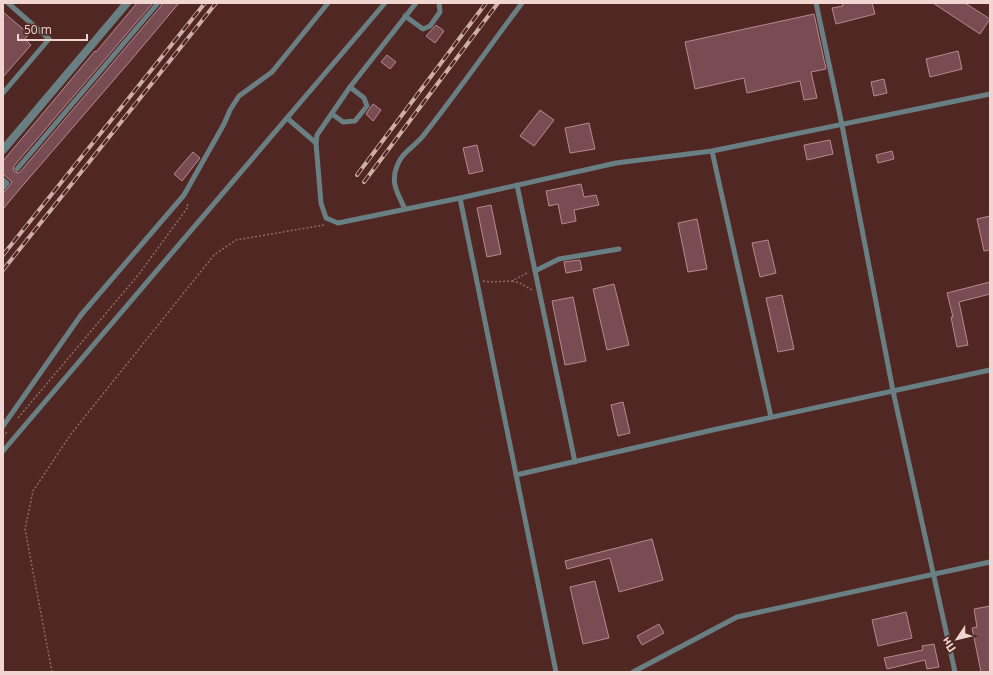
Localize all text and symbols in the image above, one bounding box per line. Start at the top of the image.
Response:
scale bar [18,16,87,42]
text: 50 m [24,21,52,38]
north arrow [937,619,977,659]
text: Пн [938,634,959,656]

